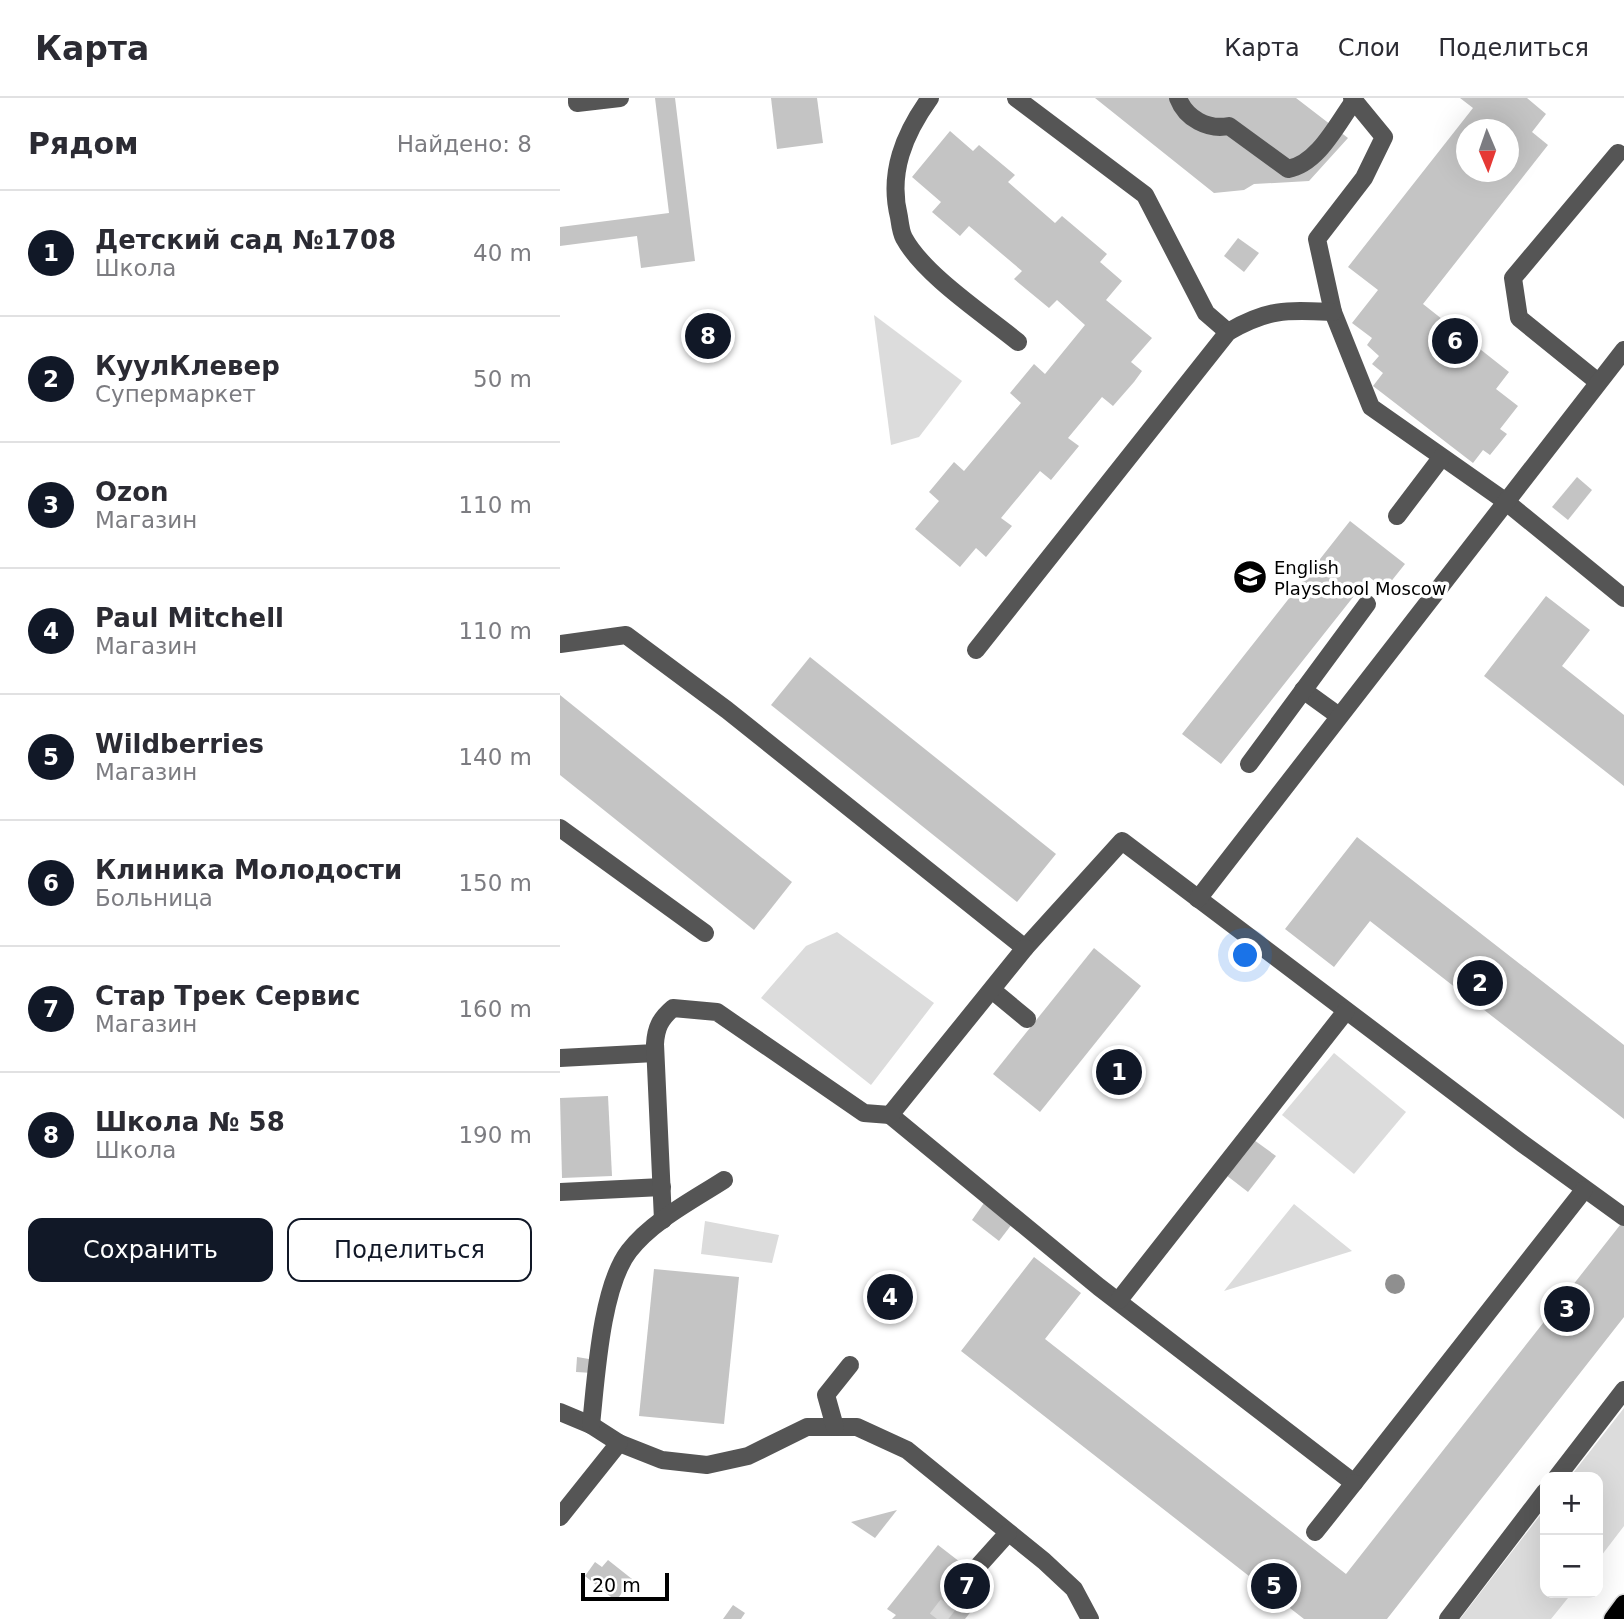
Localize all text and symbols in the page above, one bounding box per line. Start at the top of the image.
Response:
text: Карта [35,29,149,68]
text: Карта [1224,34,1300,62]
text: Слои [1338,34,1400,62]
text: Поделиться [1438,34,1589,62]
north arrow [1456,119,1519,182]
text: Рядом [28,126,139,161]
text: Найдено: 8 [397,131,532,157]
text: Детский сад №1708 [95,225,396,255]
text: 1 [43,240,59,266]
text: 40 m [473,240,532,266]
text: Школа [95,255,176,281]
pin: 8 [685,310,731,362]
pin: 6 [1432,315,1478,367]
text: КуулКлевер [95,351,280,381]
text: 2 [43,366,59,392]
text: 50 m [473,366,532,392]
text: Супермаркет [95,381,256,407]
text: Ozon [95,477,169,507]
text: 3 [43,492,59,518]
text: 110 m [458,492,532,518]
text: Магазин [95,507,197,533]
place label: English Playschool Moscow [1274,557,1447,599]
school or university icon: English Playschool Moscow [1231,558,1269,596]
text: Paul Mitchell [95,603,284,633]
text: 4 [43,618,59,644]
text: 110 m [458,618,532,644]
text: Магазин [95,633,197,659]
text: Wildberries [95,729,264,759]
text: 5 [43,744,59,770]
text: 140 m [458,744,532,770]
text: Магазин [95,759,197,785]
text: Клиника Молодости [95,855,402,885]
text: 6 [43,870,59,896]
text: 150 m [458,870,532,896]
text: Больница [95,885,213,911]
your location [1228,938,1262,972]
pin: 2 [1457,957,1503,1009]
text: Стар Трек Сервис [95,981,360,1011]
text: 7 [43,996,59,1022]
text: 160 m [458,996,532,1022]
text: Магазин [95,1011,197,1037]
pin: 1 [1096,1046,1142,1098]
text: Школа № 58 [95,1107,285,1137]
text: 8 [43,1122,59,1148]
text: 190 m [458,1122,532,1148]
text: Школа [95,1137,176,1163]
button: Сохранить [28,1218,273,1282]
button: Поделиться [287,1218,532,1282]
pin: 4 [867,1271,913,1323]
pin: 3 [1544,1283,1590,1335]
map controls [1540,1472,1603,1598]
button: + [1540,1472,1603,1535]
button: − [1540,1535,1603,1598]
pin: 7 [944,1560,990,1612]
pin: 5 [1251,1560,1297,1612]
scale bar [581,1570,668,1602]
text: 20 m [592,1574,641,1596]

